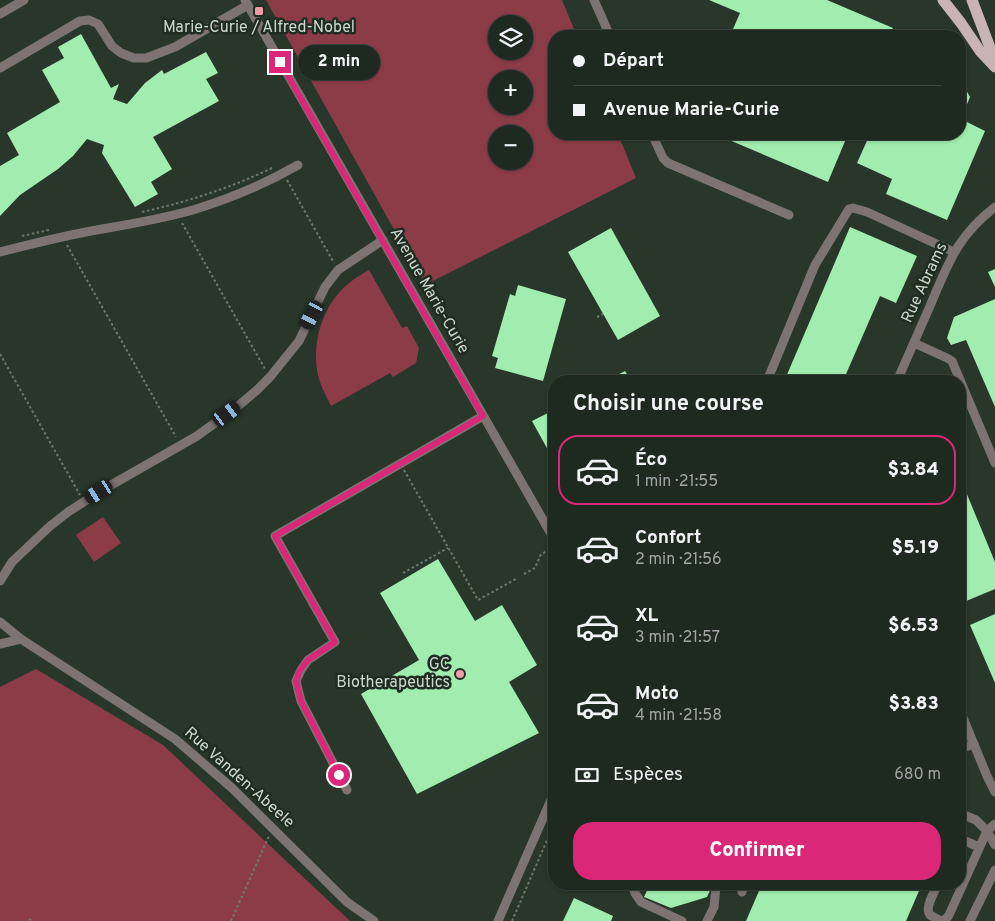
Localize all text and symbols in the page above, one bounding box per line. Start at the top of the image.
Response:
marker: Marie-Curie / Alfred-Nobel [253,5,265,17]
map controls [488,15,533,170]
button: layers [488,15,533,60]
place label: Marie-Curie / Alfred-Nobel [163,18,355,38]
callout: 2 min [298,44,380,80]
text: Départ [603,49,664,73]
route end [269,51,291,73]
text: 2 min [318,52,360,72]
button: + [488,70,533,115]
text: Avenue Marie-Curie [603,98,779,122]
button: − [488,125,533,170]
street label: Avenue Marie-Curie [385,225,473,357]
street label: Rue Abrams [898,240,952,326]
car [298,298,325,332]
text: Choisir une course [573,391,764,418]
car [210,399,243,429]
icon: car [575,448,620,493]
text: Éco [635,448,667,472]
text: $3.84 [887,458,939,482]
text: 1 min · 21:55 [635,472,718,492]
car [82,478,115,506]
icon: car [575,526,620,571]
text: Confort [635,526,701,550]
text: $5.19 [892,536,939,560]
text: 2 min · 21:56 [635,550,722,570]
icon: car [575,604,620,649]
text: XL [635,604,658,628]
text: $6.53 [888,614,939,638]
text: 3 min · 21:57 [635,628,720,648]
place label: GC Biotherapeutics [336,655,450,693]
marker: GC Biotherapeutics [454,668,466,680]
icon: car [575,682,620,727]
text: Moto [635,682,679,706]
text: $3.83 [888,692,939,716]
text: 4 min · 21:58 [635,706,722,726]
street label: Rue Vanden-Abeele [180,723,298,833]
icon: cash [573,761,601,789]
text: Espèces [613,763,683,787]
route start [328,764,350,786]
text: 680 m [894,765,941,785]
button: Confirmer [573,822,941,880]

